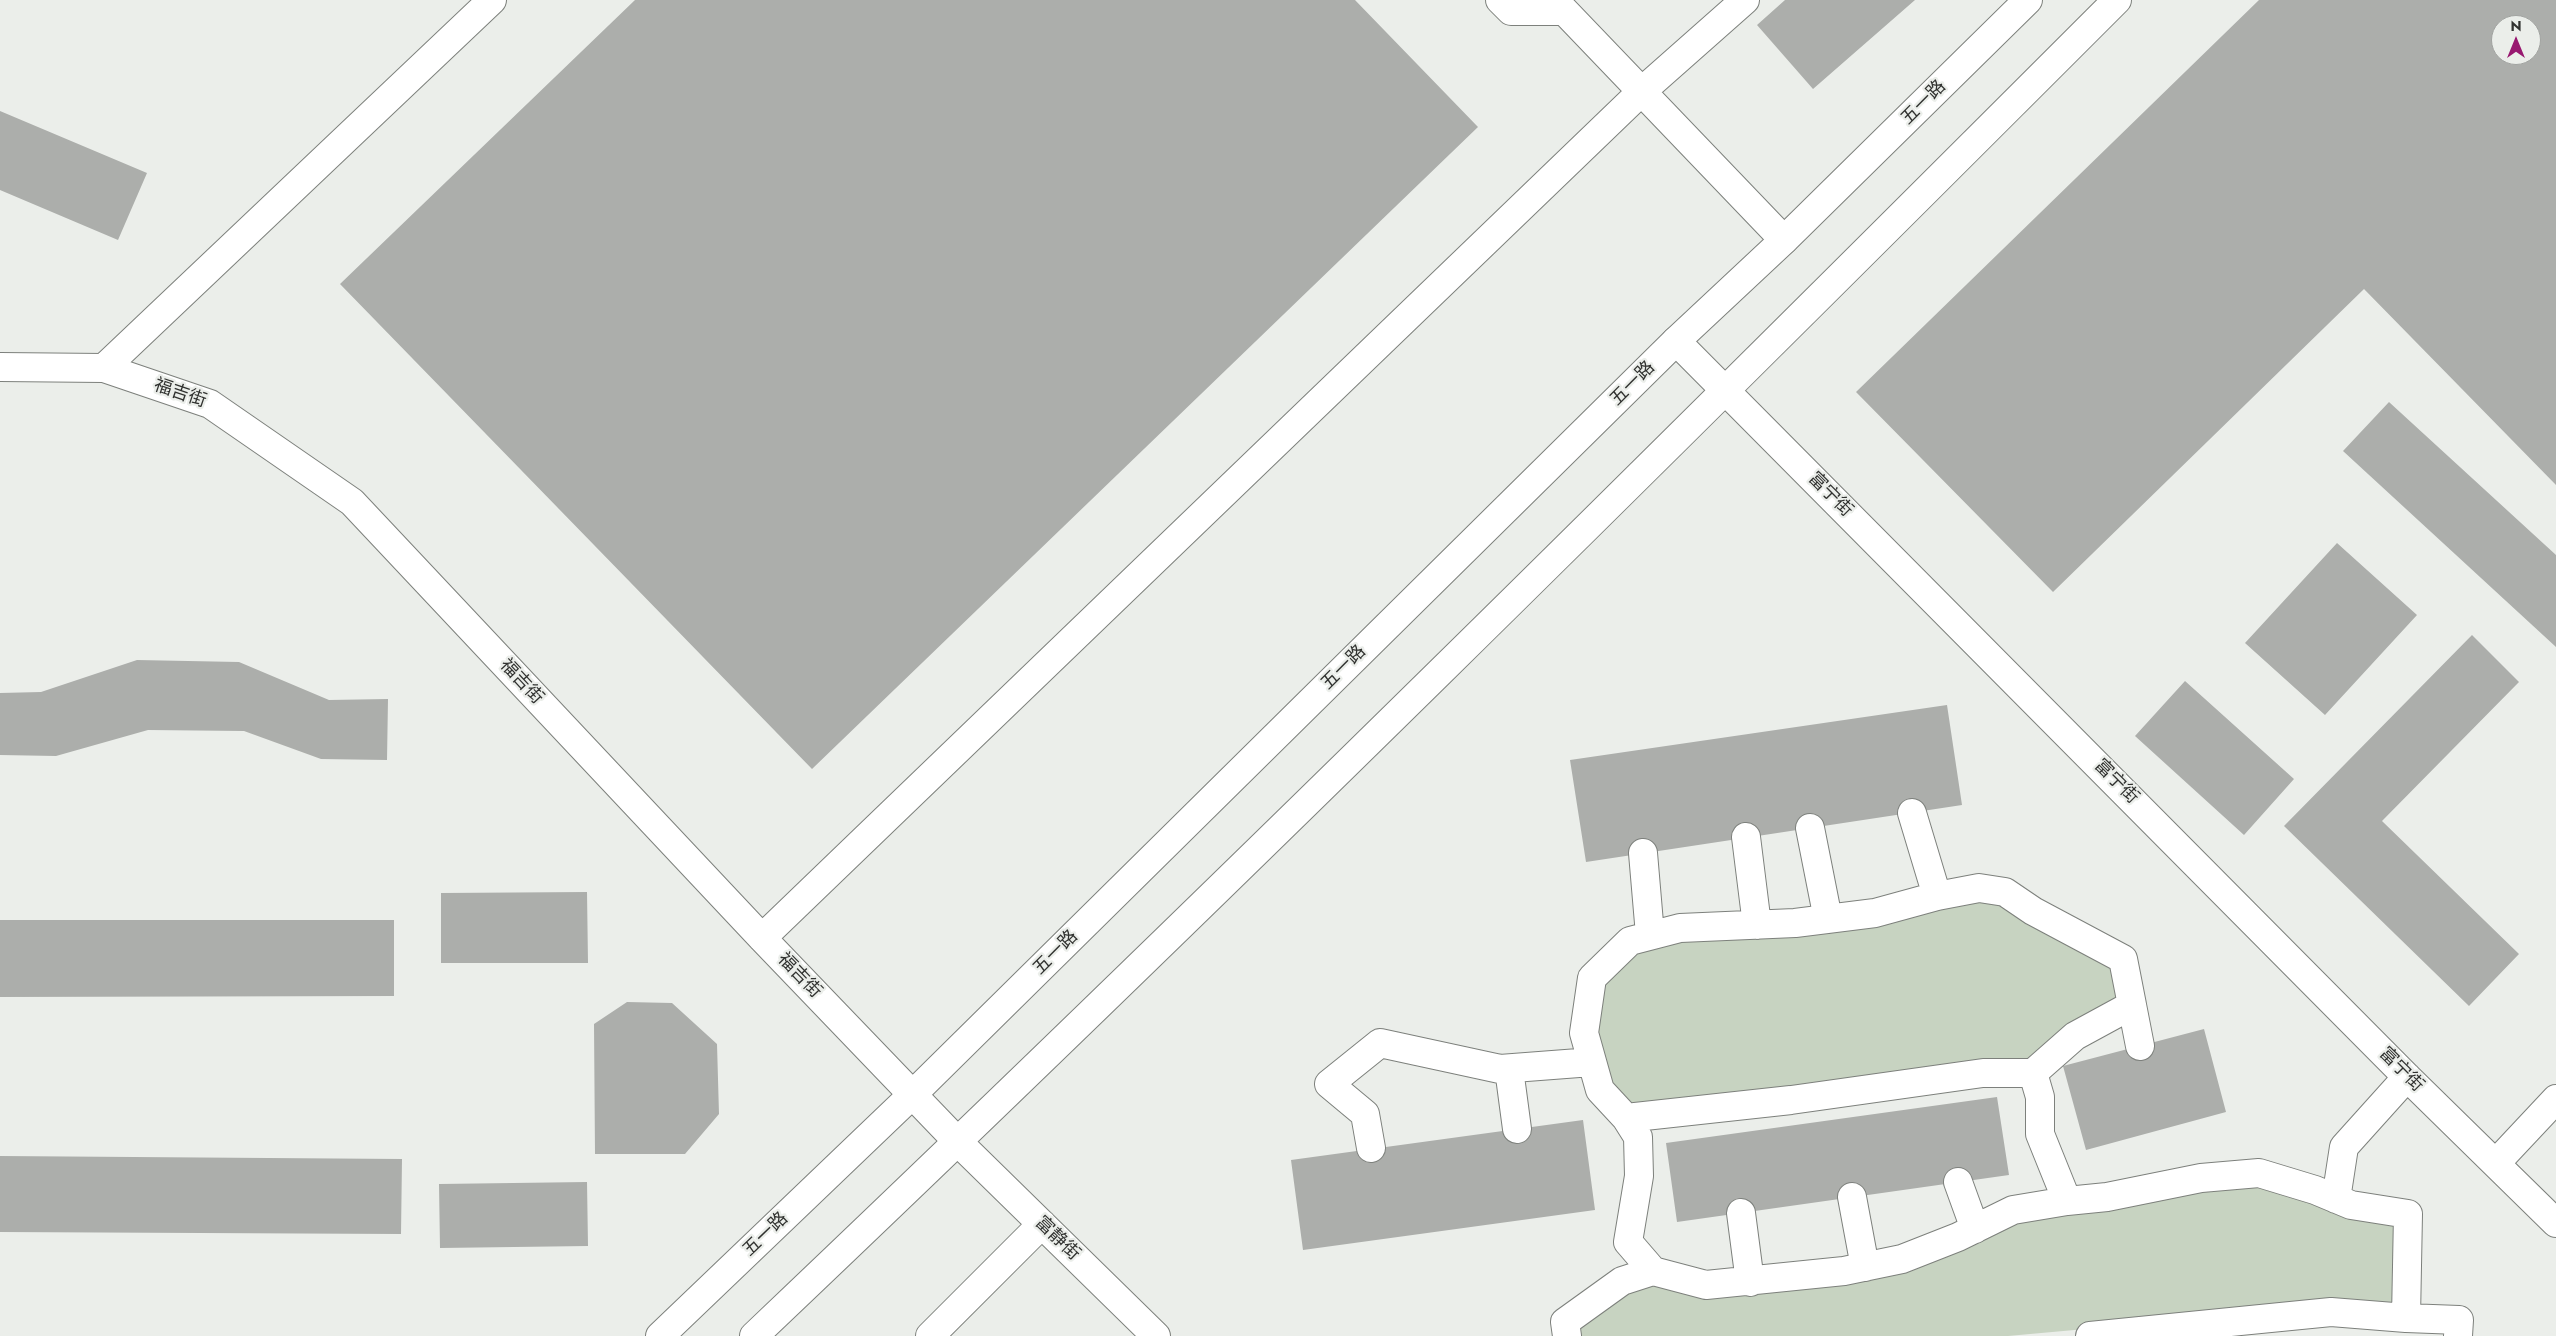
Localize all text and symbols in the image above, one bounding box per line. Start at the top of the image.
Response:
north arrow [2491,15,2541,65]
text: N [2510,16,2522,36]
street label: 五一路 [1897,76,1951,130]
street label: 五一路 [1606,357,1660,411]
street label: 福吉街 [151,375,209,413]
street label: 富宁街 [1803,468,1857,522]
street label: 五一路 [1317,641,1371,695]
street label: 福吉街 [495,655,547,709]
street label: 富宁街 [2089,755,2143,809]
street label: 五一路 [1029,926,1083,980]
street label: 福吉街 [772,949,826,1003]
street label: 富宁街 [2374,1043,2428,1097]
street label: 五一路 [739,1208,793,1262]
street label: 富静街 [1030,1212,1084,1266]

